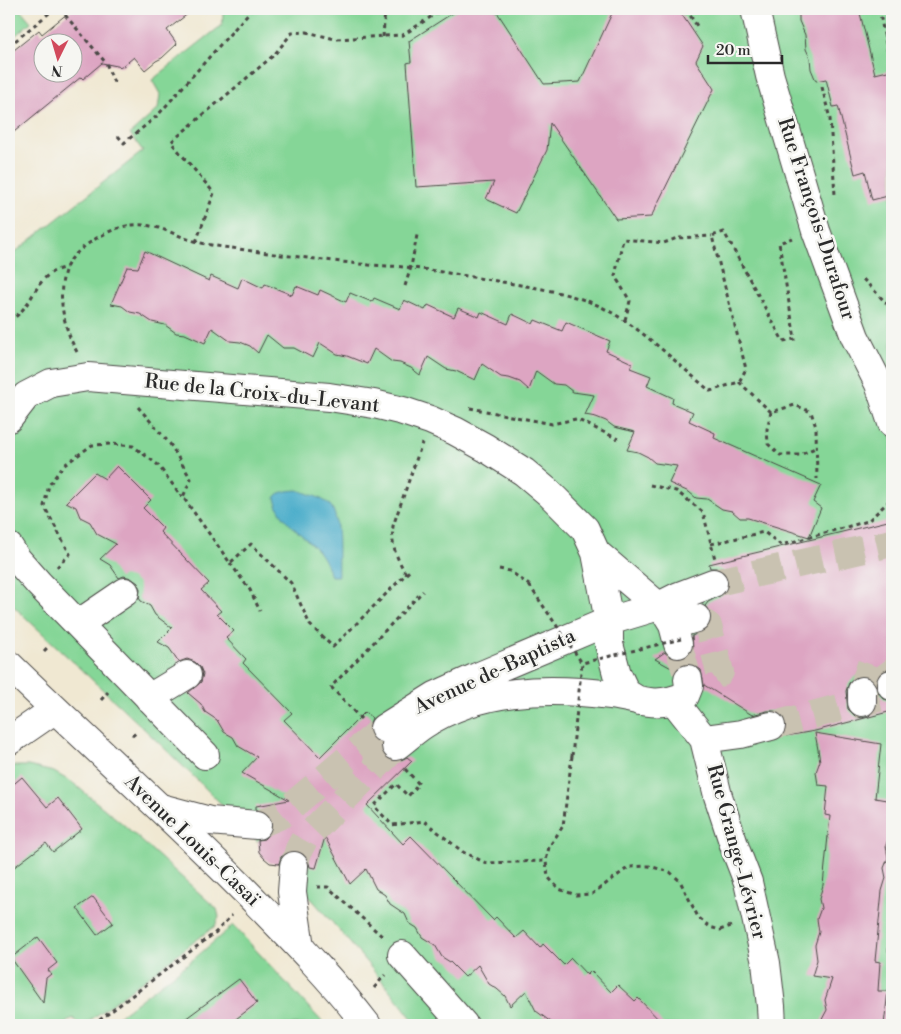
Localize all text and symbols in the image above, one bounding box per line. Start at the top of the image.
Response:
north arrow [32,32,82,82]
scale bar [708,32,782,64]
text: 20 m [716,41,751,60]
text: N [51,61,63,79]
street label: Rue François-Durafour [771,115,861,324]
street label: Rue de la Croix-du-Levant [143,369,381,419]
street label: Avenue de-Baptista [409,623,580,721]
street label: Rue Grange-Lévrier [701,762,772,943]
street label: Avenue Louis-Casaï [118,769,265,912]

